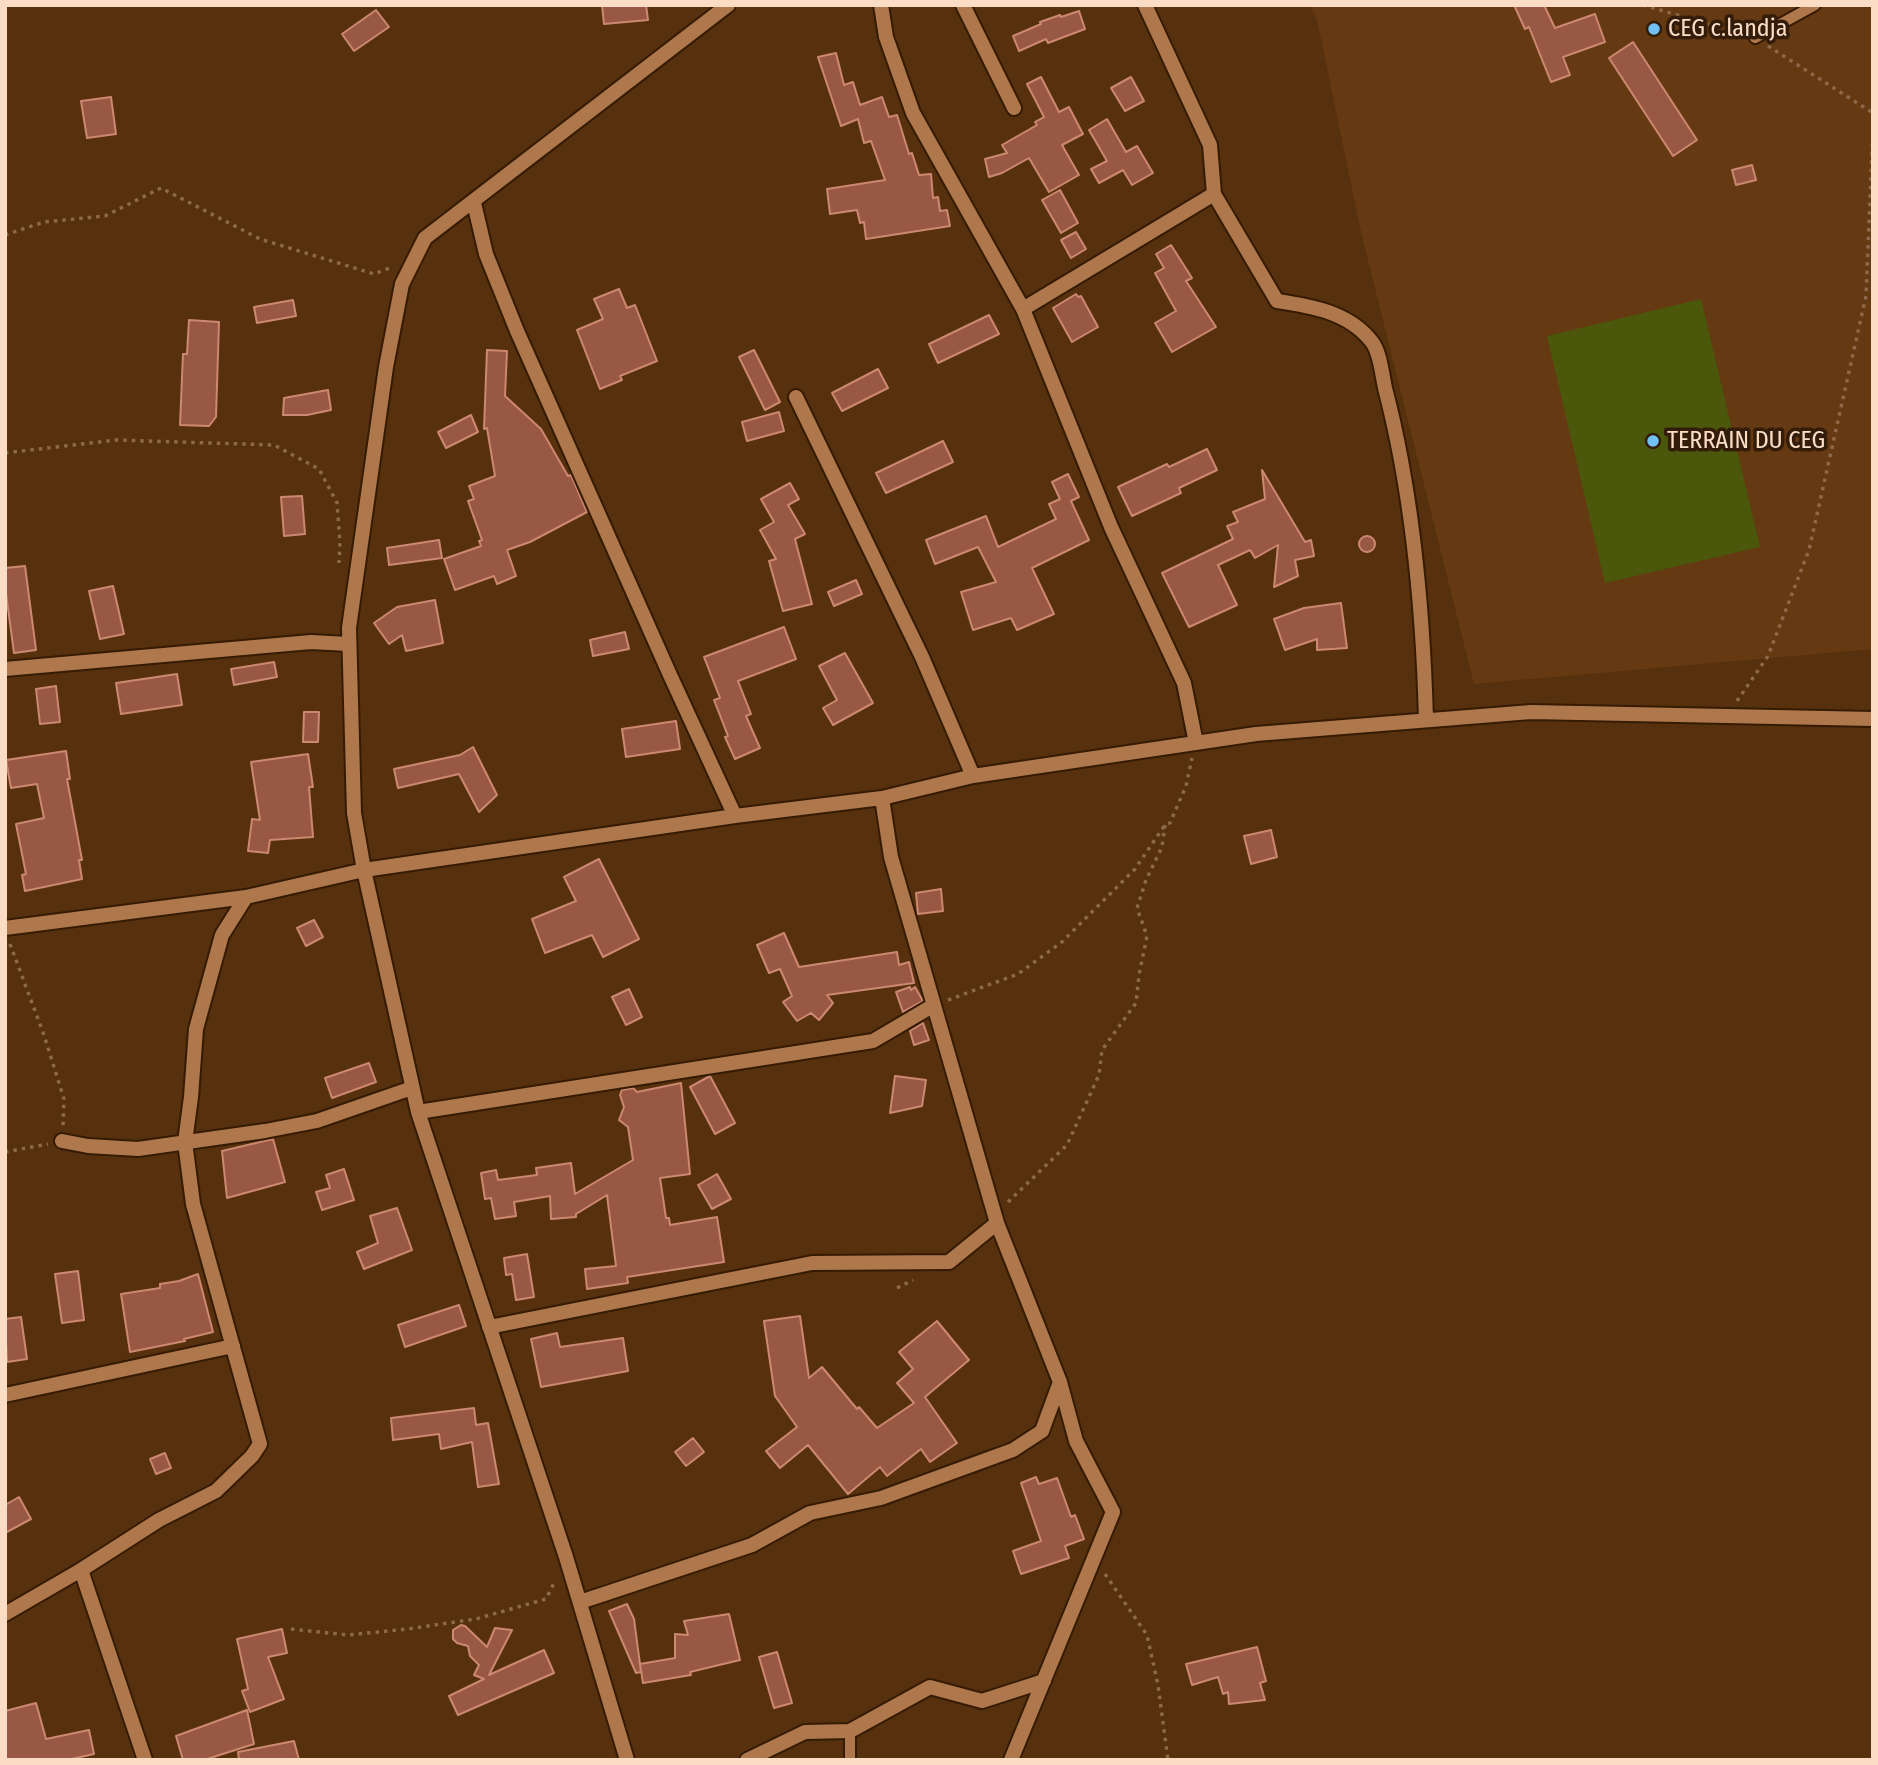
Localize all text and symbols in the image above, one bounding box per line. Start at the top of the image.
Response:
place label: CEG c.landja [1668,15,1787,43]
marker: CEG c.landja [1646,21,1662,37]
place label: TERRAIN DU CEG [1667,427,1825,455]
marker: TERRAIN DU CEG [1645,433,1661,449]

